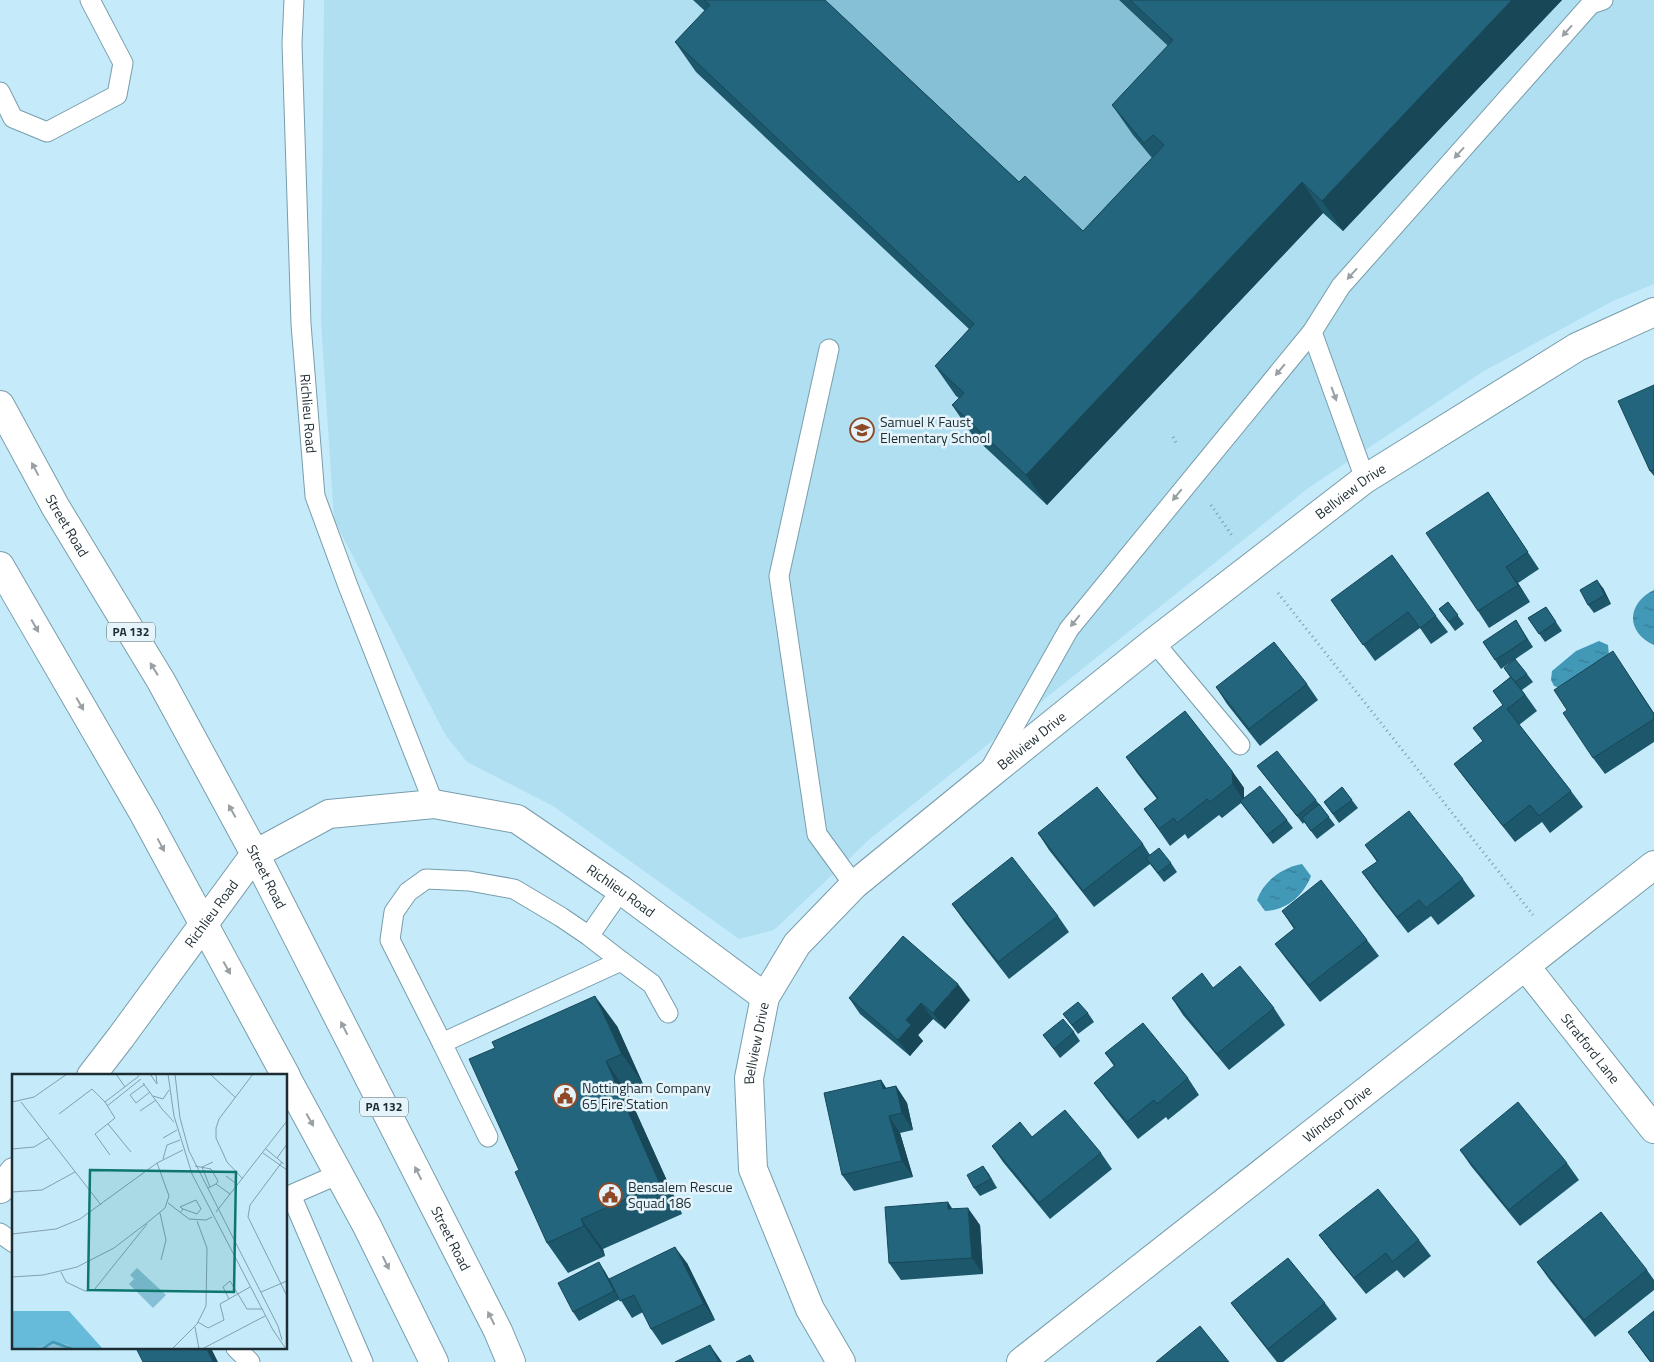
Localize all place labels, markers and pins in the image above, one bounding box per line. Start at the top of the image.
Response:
place label: Samuel K Faust Elementary School [880,411,990,448]
school or university icon: Samuel K Faust Elementary School [849,417,875,443]
place label: Nottingham Company 65 Fire Station [582,1077,711,1114]
public building icon: Nottingham Company 65 Fire Station [552,1083,578,1109]
place label: Bensalem Rescue Squad 186 [628,1176,733,1213]
public building icon: Bensalem Rescue Squad 186 [597,1182,623,1208]

